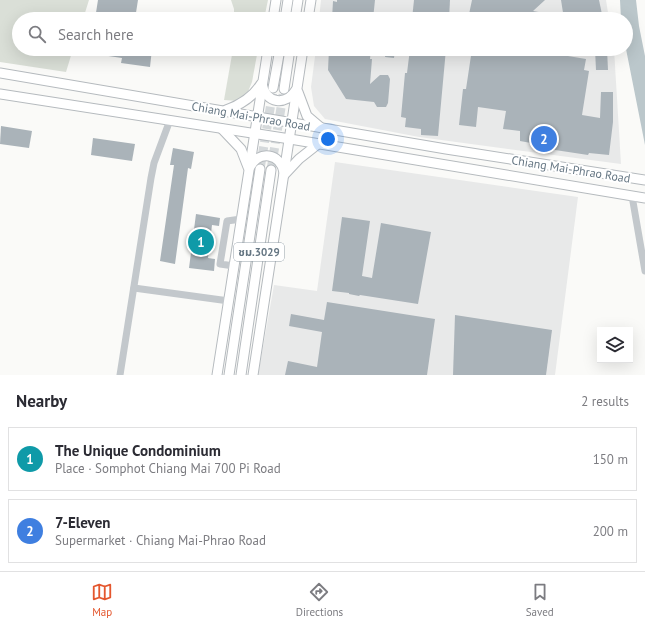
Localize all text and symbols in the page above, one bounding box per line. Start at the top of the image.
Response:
search box [12,12,633,56]
icon: search [26,23,48,45]
text: Search here [58,25,134,44]
street label: Chiang Mai-Phrao Road [191,98,311,134]
pin: 2 [531,124,557,154]
your location [318,129,338,149]
street label: Chiang Mai-Phrao Road [511,152,631,186]
pin: 1 [188,227,214,257]
road number: ชม.3029 [234,243,284,261]
map controls [597,327,633,363]
button: layers [597,327,633,363]
text: Nearby [16,390,67,412]
text: 2 results [581,393,629,410]
text: The Unique Condominium [55,441,221,460]
text: 1 [26,451,34,468]
text: 150 m [593,451,628,468]
text: Place · Somphot Chiang Mai 700 Pi Road [55,460,281,477]
text: 7-Eleven [55,513,110,532]
text: 2 [26,523,34,540]
text: 200 m [593,523,628,540]
text: Supermarket · Chiang Mai-Phrao Road [55,532,266,549]
tab: Map [91,581,113,619]
tab: Directions [296,581,343,619]
tab: Saved [526,581,554,619]

